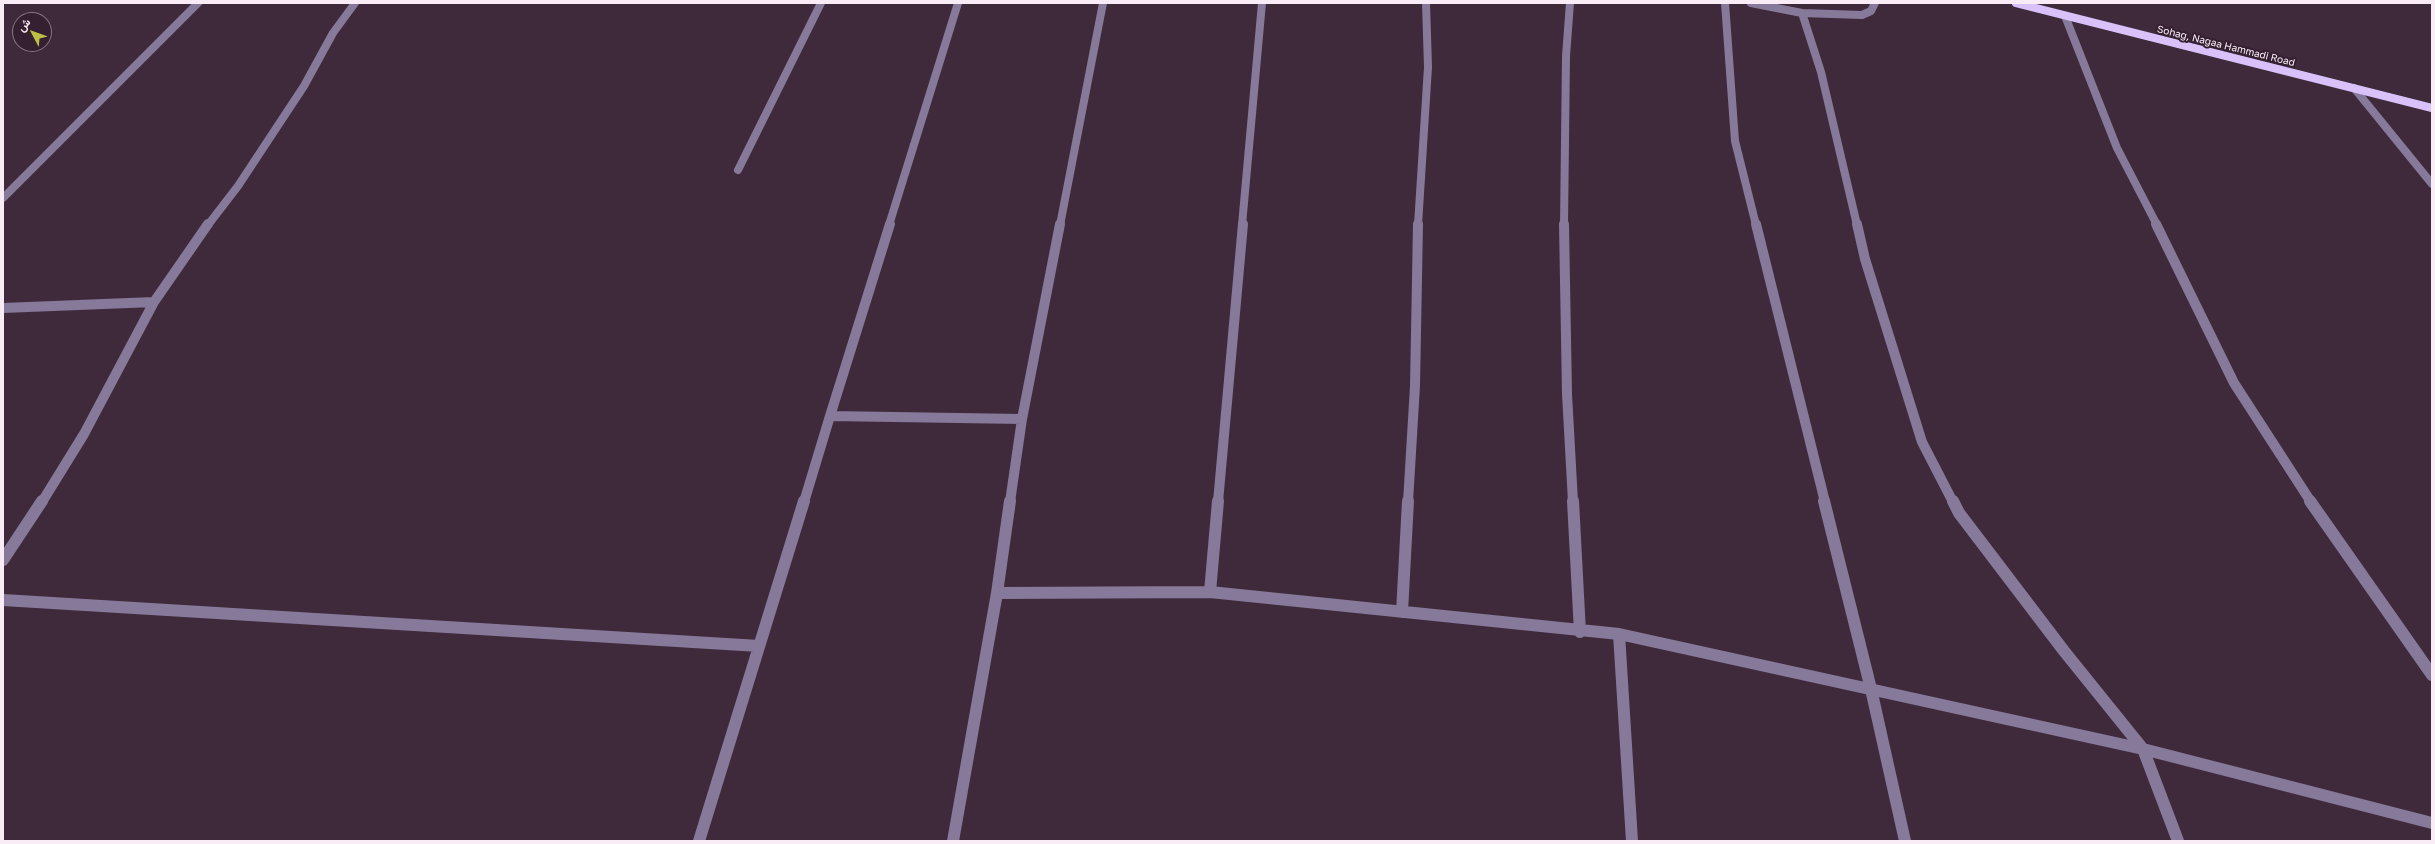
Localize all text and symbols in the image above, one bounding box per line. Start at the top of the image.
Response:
north arrow [12,12,52,52]
text: ش [14,15,33,34]
street label: Sohag, Nagaa Hammadi Road [2156,23,2296,69]

